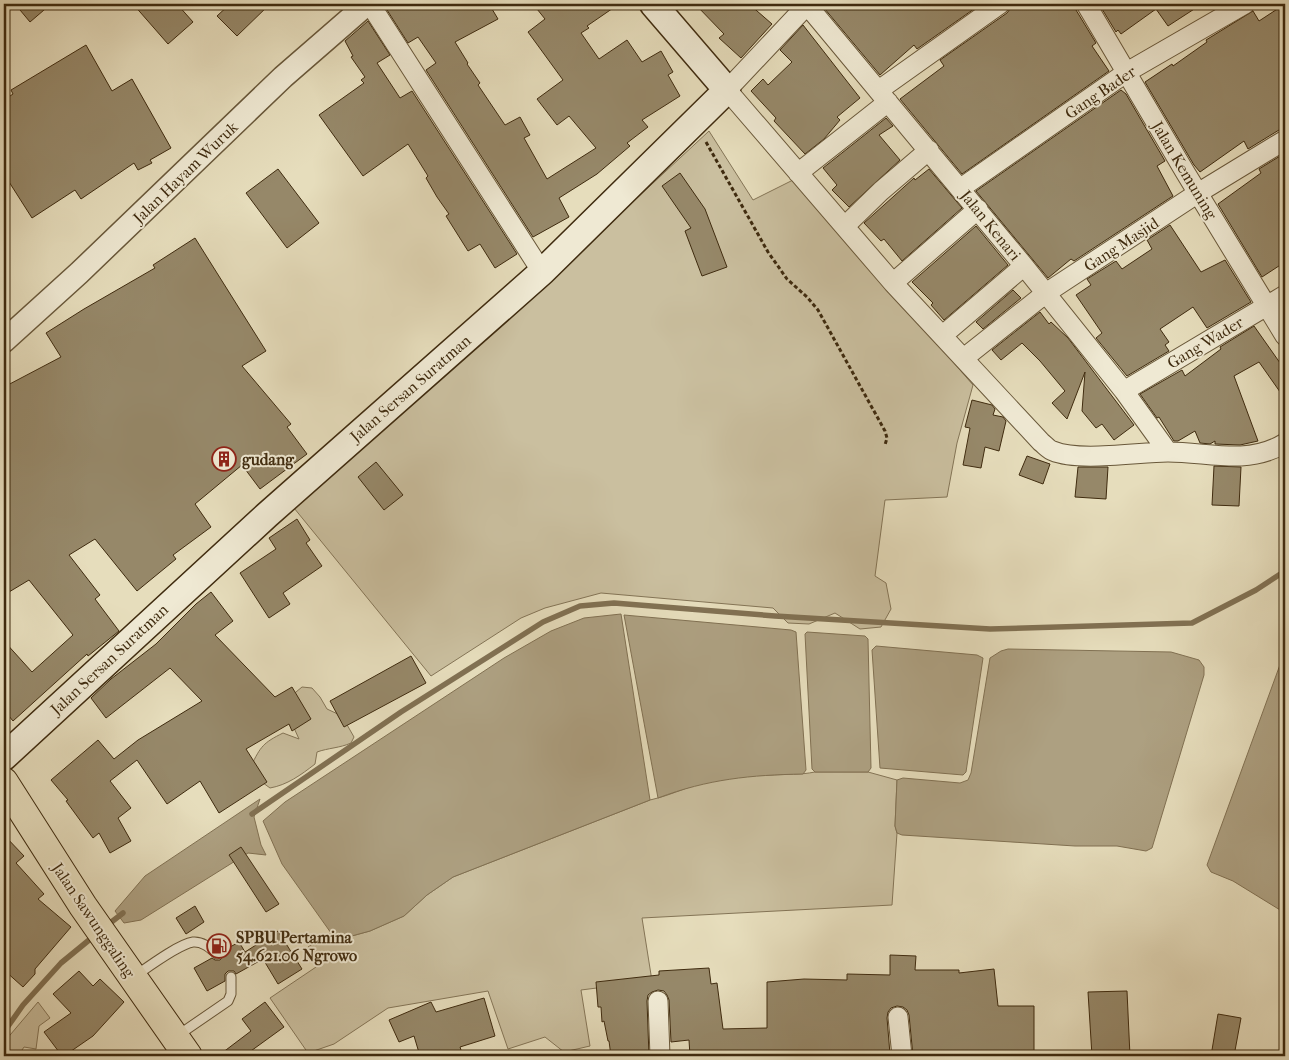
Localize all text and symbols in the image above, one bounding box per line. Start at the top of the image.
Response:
street label: Gang Bader [1061,62,1139,123]
street label: Jalan Kemuning [1147,116,1222,223]
street label: Jalan Hayam Wuruk [128,117,242,229]
street label: Jalan Kenari [955,185,1025,265]
street label: Gang Masjid [1080,213,1162,276]
street label: Gang Wader [1164,312,1247,373]
street label: Jalan Sersan Suratman [345,330,475,447]
building icon: gudang [211,446,237,472]
place label: gudang [242,450,294,470]
street label: Jalan Sersan Suratman [45,599,173,720]
street label: Jalan Sawunggaling [47,857,139,982]
place label: SPBU Pertamina 54.621.06 Ngrowo [236,928,357,966]
fuel station icon: SPBU Pertamina 54.621.06 Ngrowo [206,933,232,959]

